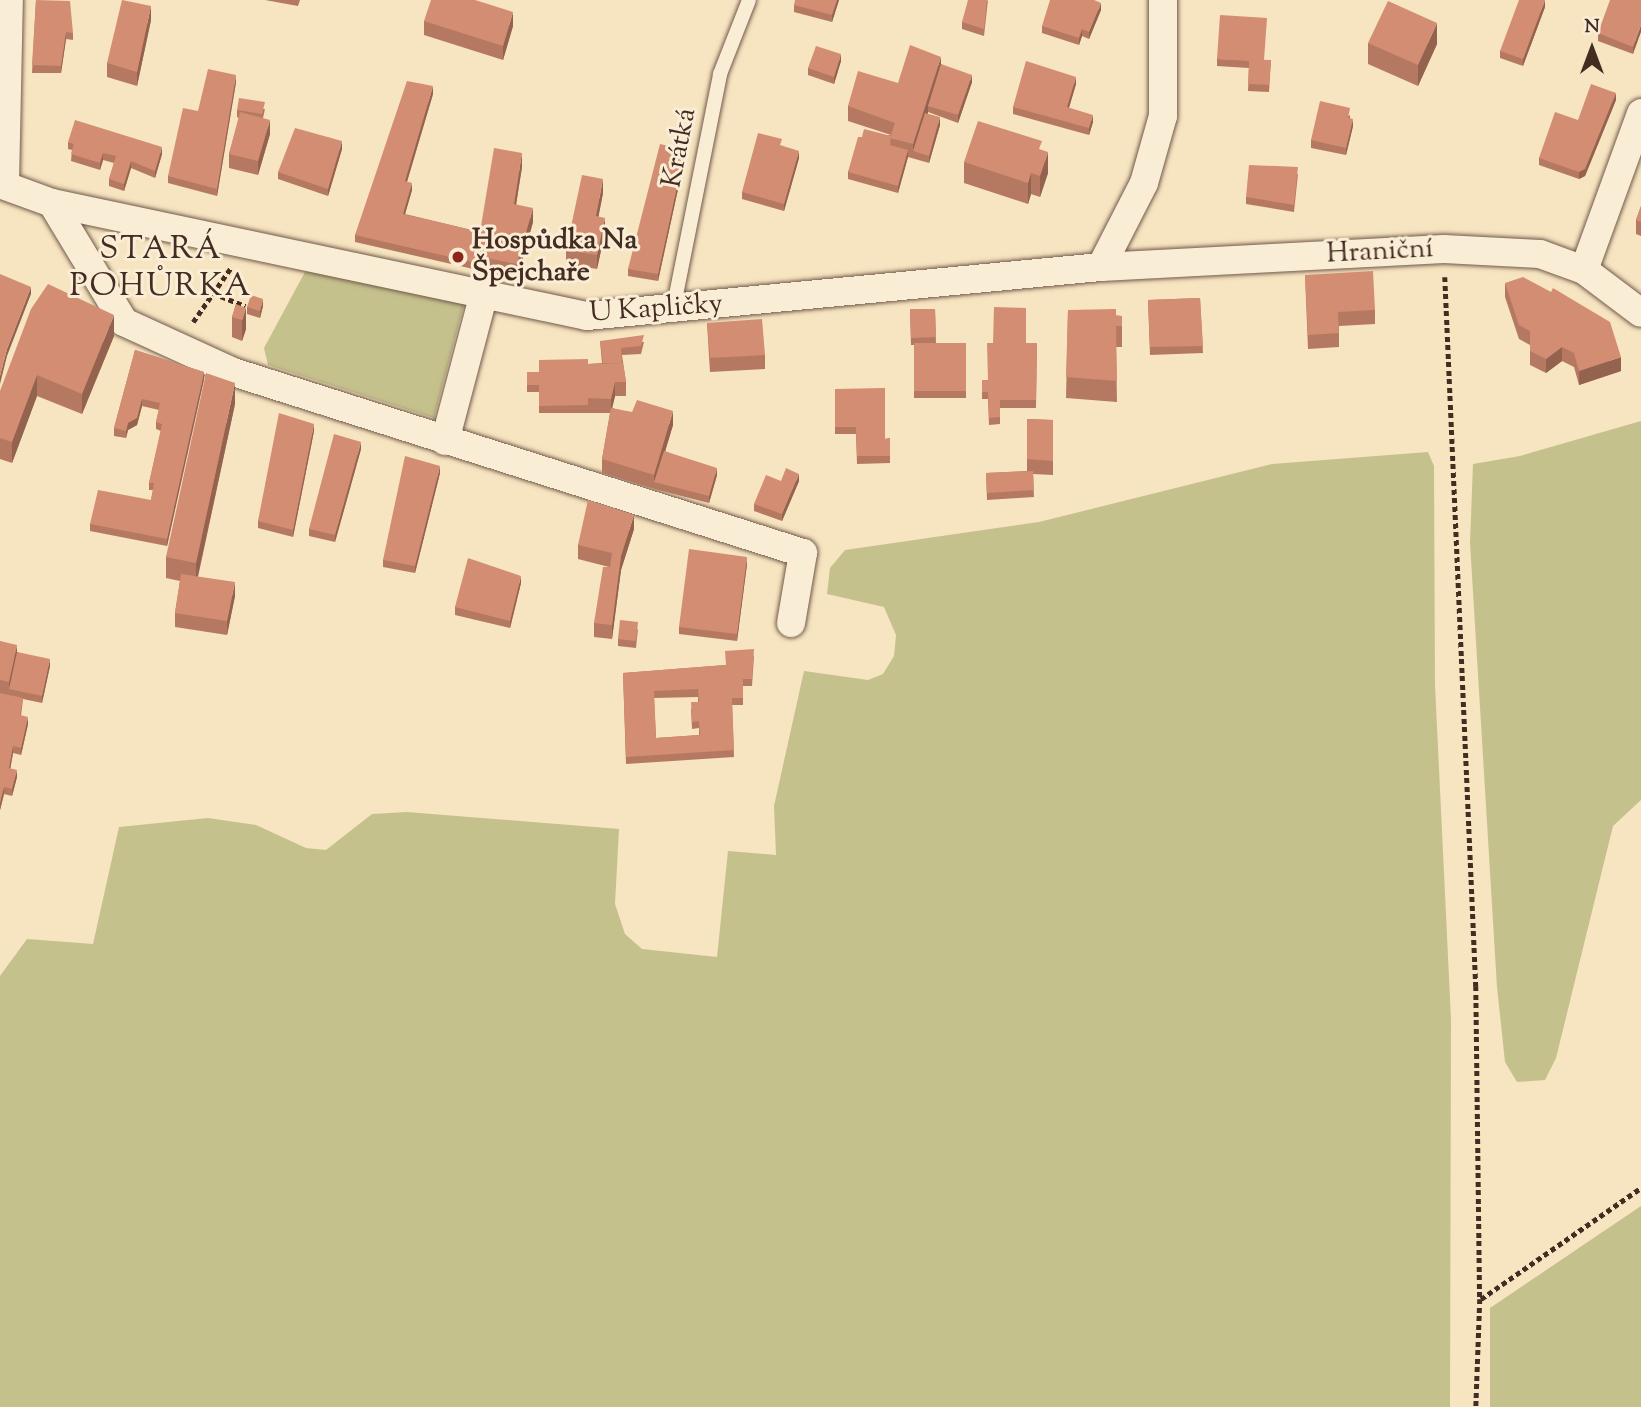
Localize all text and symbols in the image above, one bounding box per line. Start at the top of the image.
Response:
north arrow [1557,14,1627,84]
text: N [1584,14,1600,41]
street label: Krátká [656,105,704,191]
place label: Hospůdka Na Špejchaře [472,224,637,290]
district label: STARÁ POHŮRKA [70,232,252,307]
street label: Hraniční [1326,232,1434,272]
marker: Hospůdka Na Špejchaře [450,249,466,265]
street label: U Kapličky [588,288,724,330]

